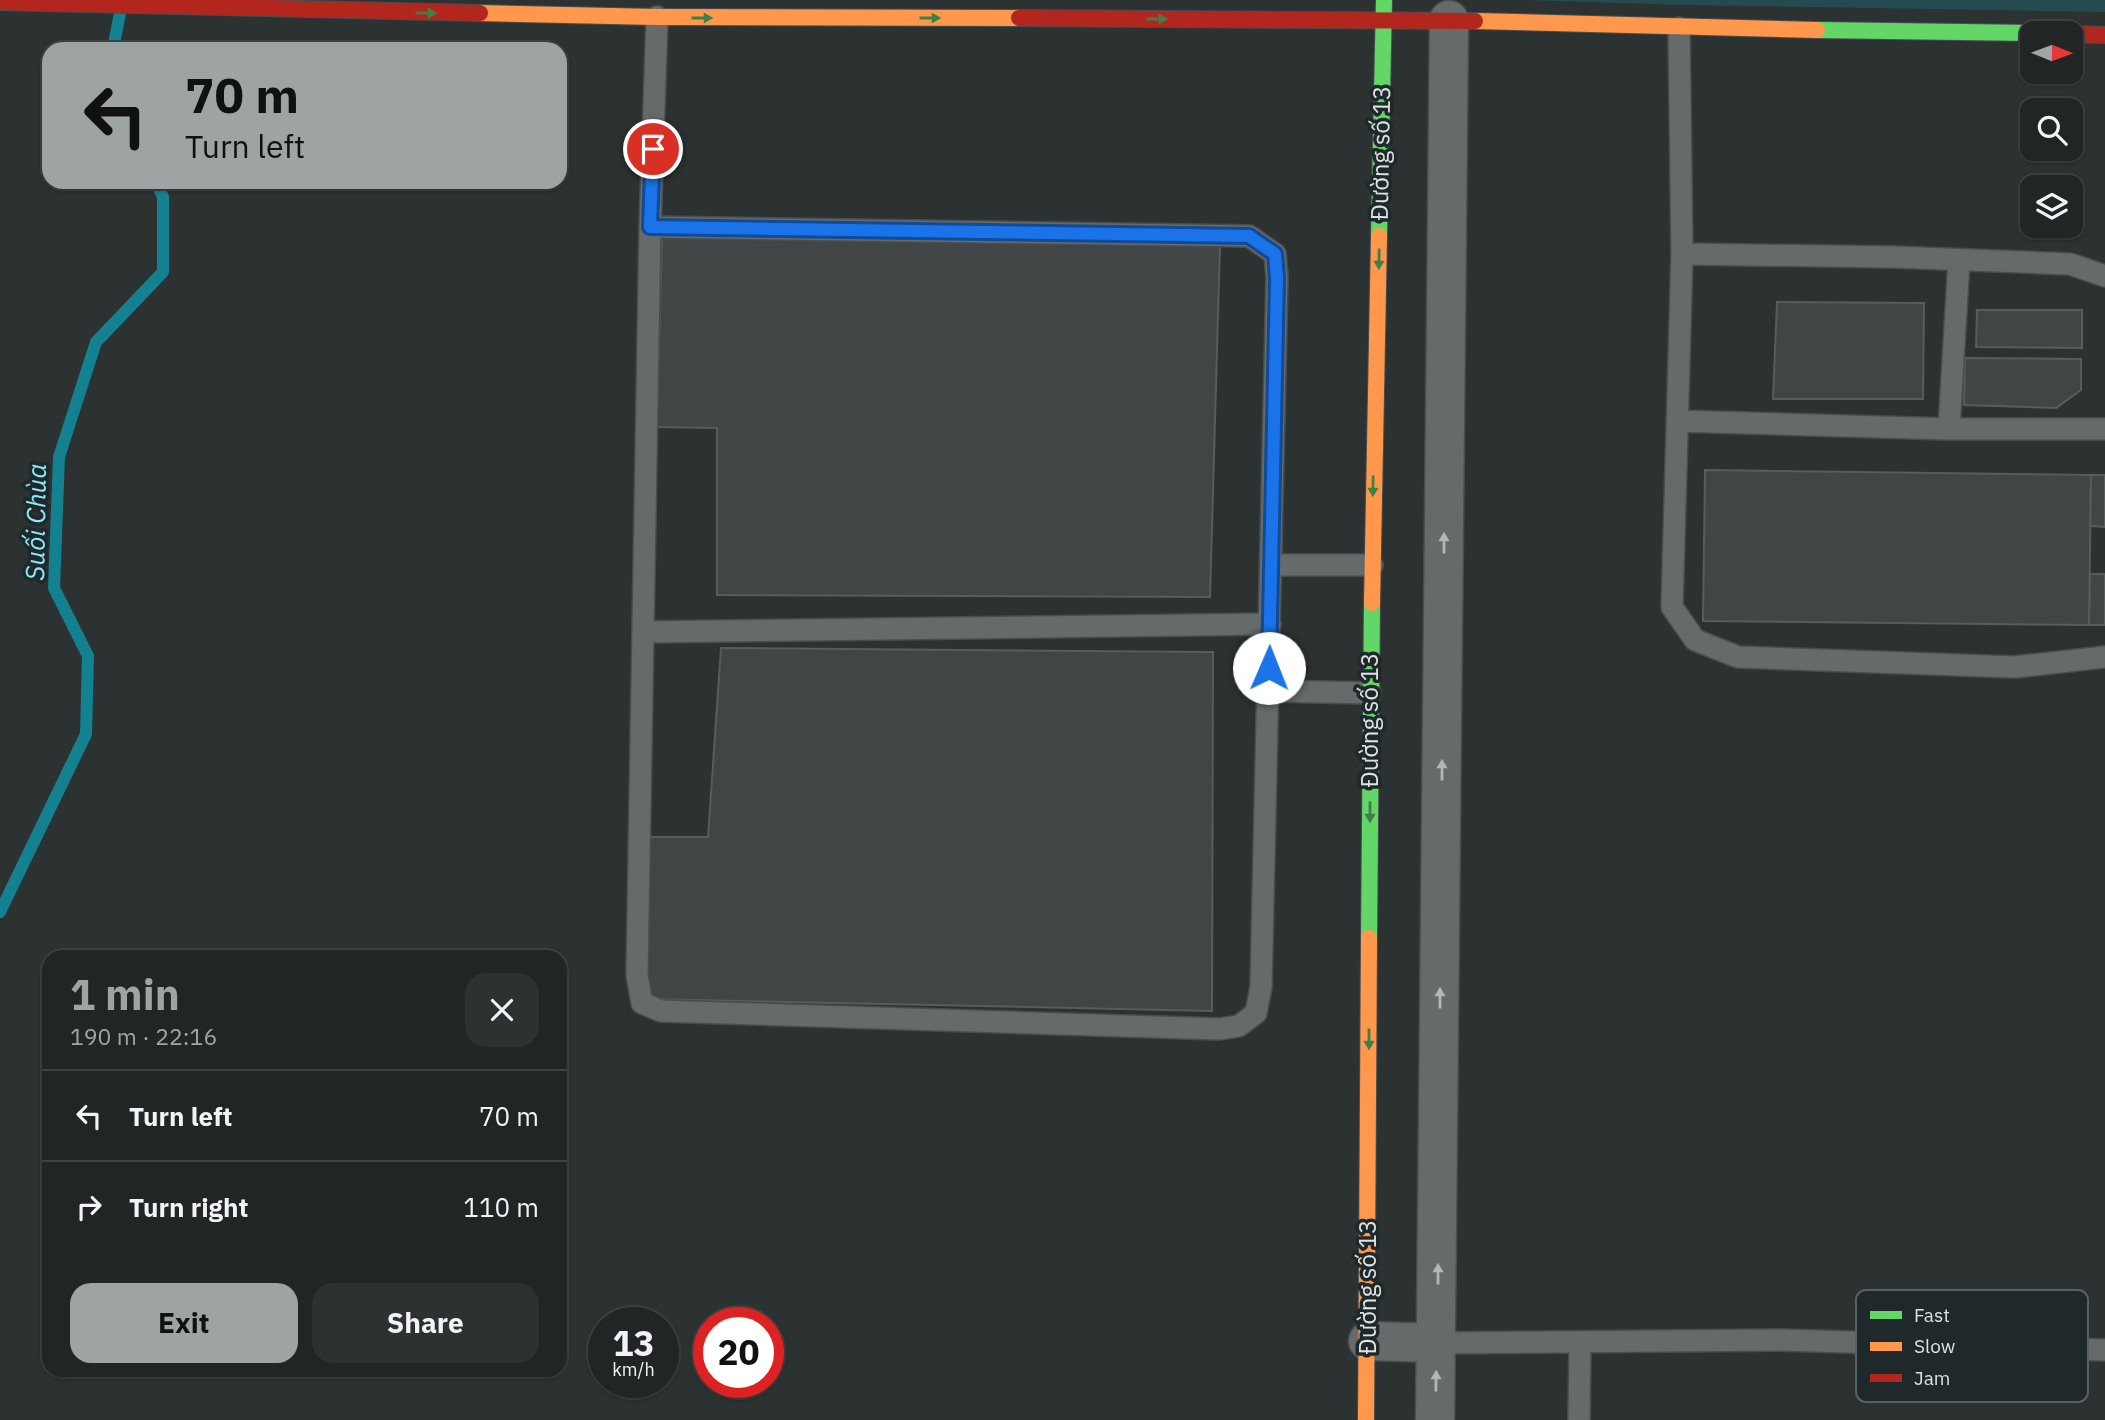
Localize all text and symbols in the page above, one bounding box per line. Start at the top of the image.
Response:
one-way arrow [415,7,437,18]
one-way arrow [691,12,713,24]
one-way arrow [919,12,941,24]
one-way arrow [1146,13,1168,25]
north arrow [2020,21,2082,84]
map controls [2020,21,2083,238]
text: 70 m [185,63,299,126]
icon: left [70,70,161,161]
street label: Đường số 13 [1363,85,1397,221]
button: search [2020,98,2083,161]
pin [623,119,683,179]
text: Turn left [185,125,305,167]
icon: arrive [634,130,672,168]
button: layers [2020,175,2083,238]
one-way arrow [1373,248,1384,270]
water label: Suối Chùa [17,463,53,581]
one-way arrow [1368,476,1379,498]
one-way arrow [1438,532,1450,554]
position arrow [1232,631,1306,705]
street label: Đường số 13 [1353,653,1385,787]
one-way arrow [1436,759,1448,781]
one-way arrow [1364,801,1376,823]
text: 1 min [70,967,180,1022]
button: close [465,973,539,1047]
one-way arrow [1434,987,1446,1009]
text: 190 m · 22:16 [70,1021,217,1051]
one-way arrow [1363,1029,1375,1051]
icon: left [70,1097,108,1135]
text: Turn left [129,1099,232,1133]
text: 70 m [479,1099,539,1133]
icon: right [70,1188,108,1226]
text: Turn right [129,1190,248,1224]
text: 110 m [463,1190,539,1224]
street label: Đường số 13 [1351,1220,1383,1354]
one-way arrow [1432,1263,1444,1285]
button: Exit [70,1283,298,1363]
button: Share [312,1283,539,1363]
legend [1856,1290,2088,1402]
text: Fast [1914,1303,1950,1327]
speed limit sign: 20 [693,1307,784,1398]
text: 13 [612,1320,655,1366]
text: Slow [1914,1334,1955,1358]
text: km/h [612,1358,655,1381]
text: Jam [1914,1366,1950,1390]
one-way arrow [1431,1370,1442,1392]

